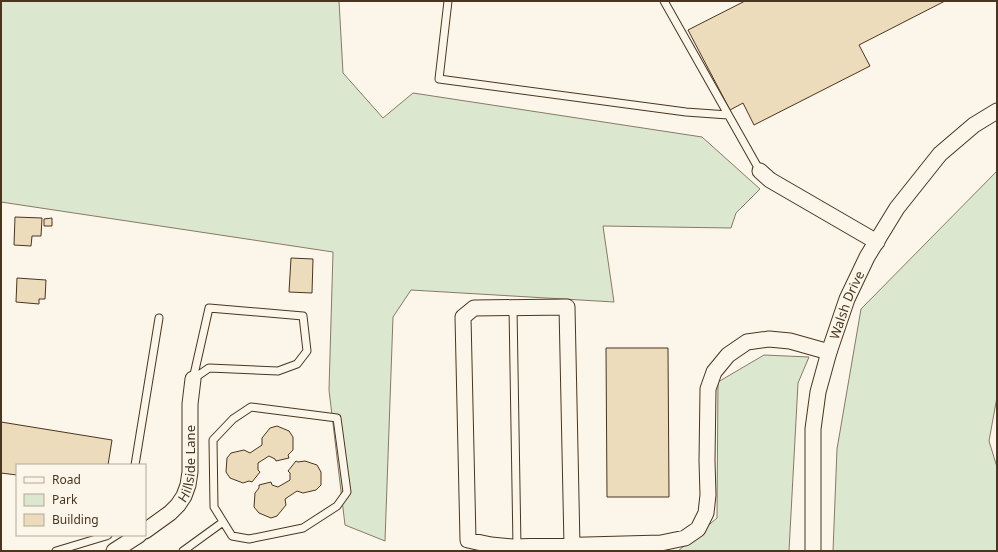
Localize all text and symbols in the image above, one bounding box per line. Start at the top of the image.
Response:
street label: Walsh Drive [825,268,868,342]
street label: Hillside Lane [173,425,199,506]
legend [16,464,146,536]
text: Road [52,471,81,488]
text: Park [52,491,78,508]
text: Building [52,511,99,528]

